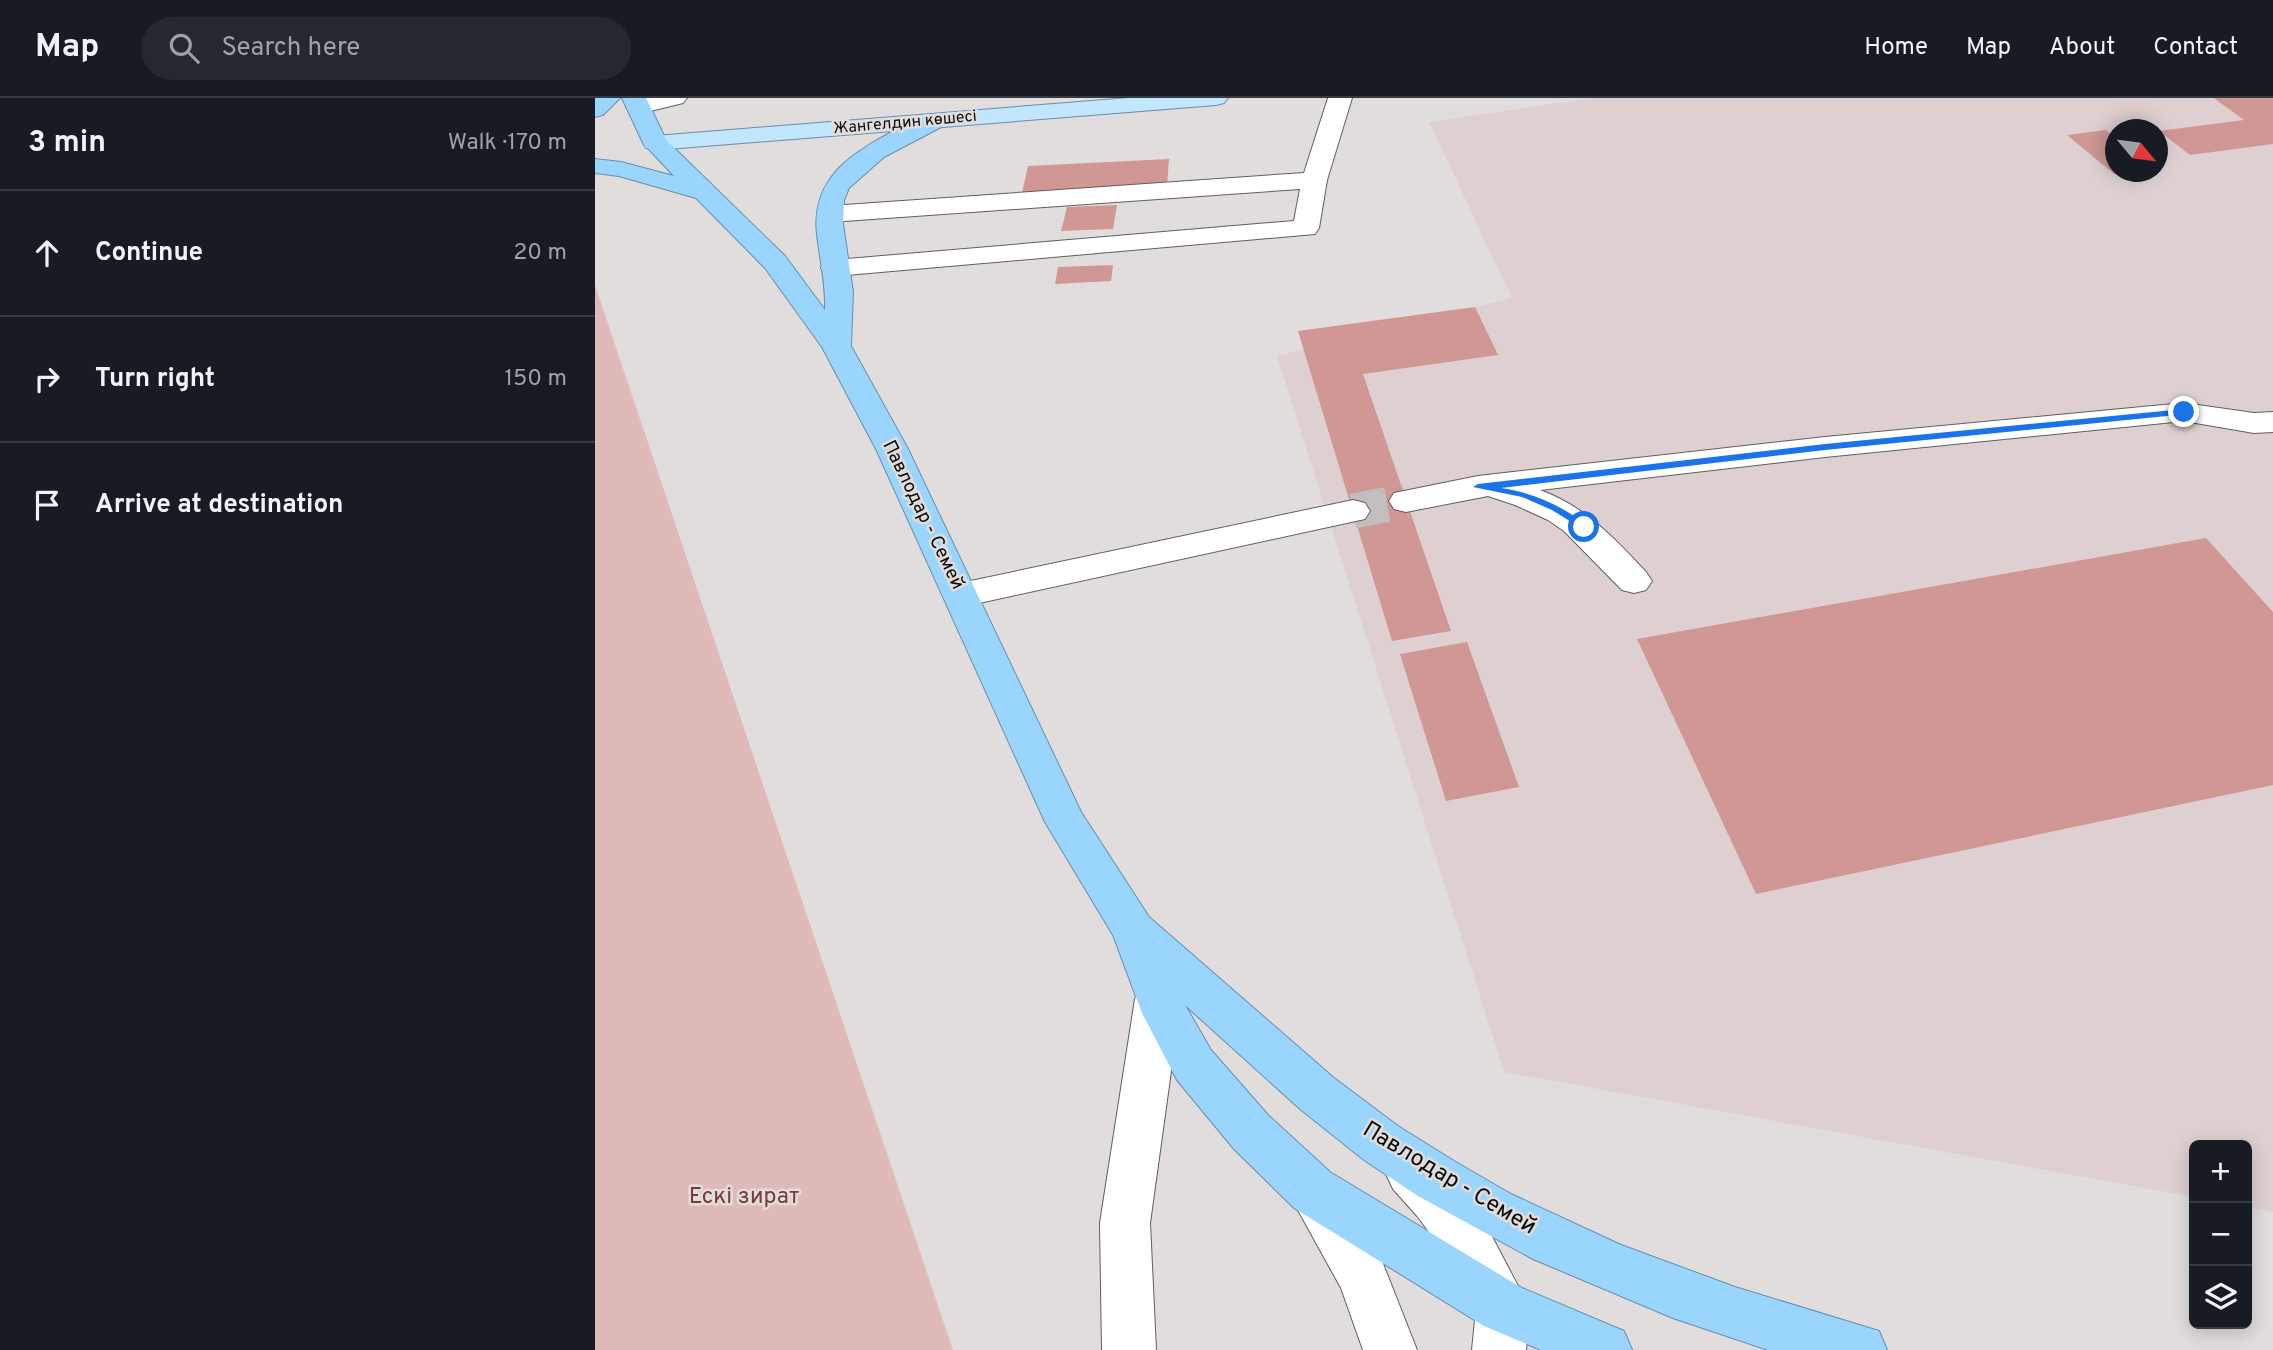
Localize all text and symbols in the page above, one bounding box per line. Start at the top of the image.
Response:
search box [141,17,631,80]
text: Map [35,27,99,69]
icon: search [165,29,203,67]
text: Search here [221,32,360,65]
text: Home [1864,33,1928,63]
text: Map [1966,33,2011,63]
text: About [2049,33,2115,63]
text: Contact [2153,33,2238,63]
street label: Жангелдин көшесі [832,107,978,139]
north arrow [2105,119,2168,182]
text: 3 min [28,125,106,162]
text: Walk · 170 m [448,129,567,158]
icon: ahead [28,234,66,272]
text: Continue [95,237,203,270]
text: 20 m [513,239,567,268]
icon: right [28,360,66,398]
text: Turn right [95,363,215,396]
text: 150 m [505,365,567,394]
route end [2168,396,2199,427]
street label: Павлодар - Семей [876,436,970,594]
icon: arrive [28,486,66,524]
text: Arrive at destination [95,489,343,522]
route start [1568,511,1599,542]
street label: Павлодар - Семей [1357,1116,1541,1242]
map controls [2189,1140,2252,1329]
button: + [2189,1140,2252,1203]
park label: Ескі зират [689,1183,799,1212]
button: − [2189,1203,2252,1266]
button: layers [2189,1266,2252,1329]

